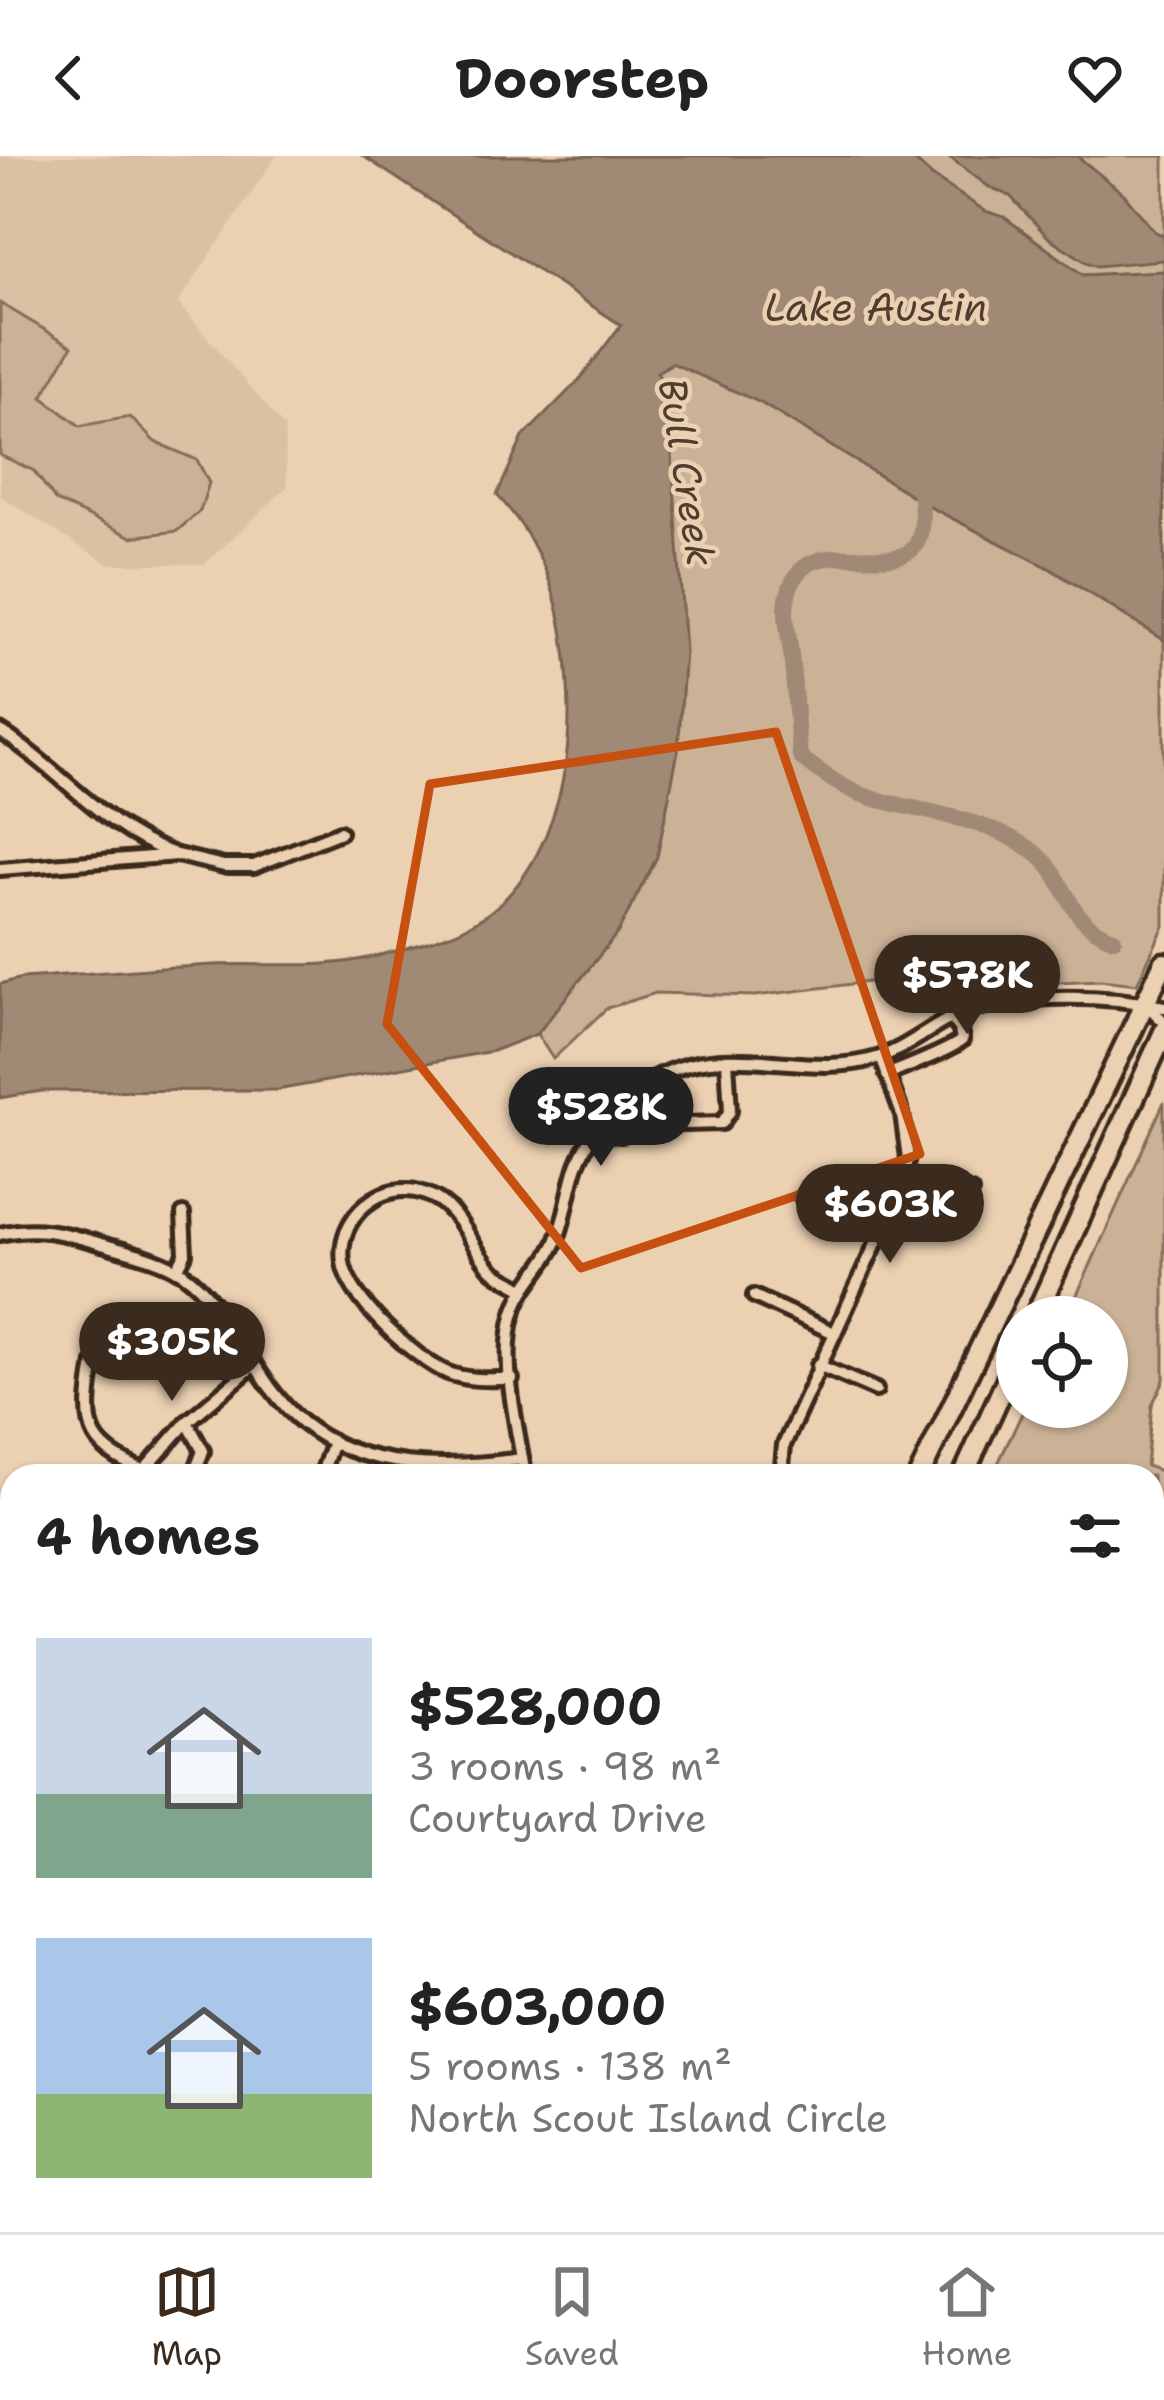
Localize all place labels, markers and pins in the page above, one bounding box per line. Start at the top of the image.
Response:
pin: $578K [883,935,1051,1037]
pin: $528K [517,1067,685,1169]
pin: $603K [806,1164,974,1266]
pin: $305K [88,1302,256,1404]

